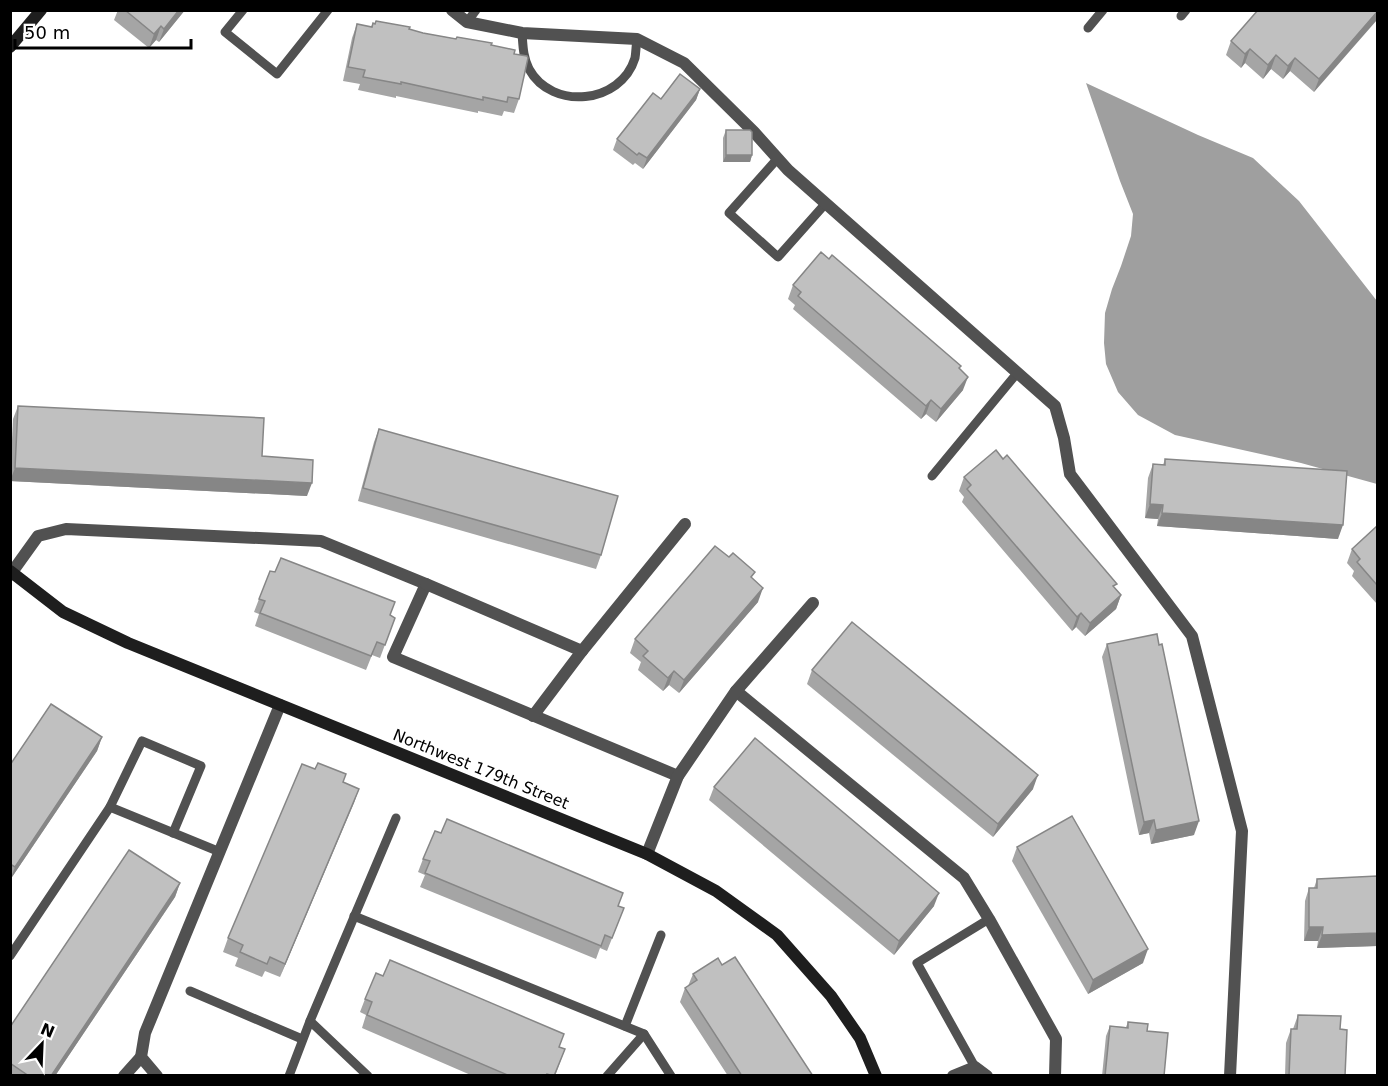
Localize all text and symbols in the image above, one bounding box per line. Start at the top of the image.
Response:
scale bar [15,12,190,50]
text: 50 m [24,22,70,43]
street label: Northwest 179th Street [390,725,572,813]
north arrow [12,1014,72,1074]
text: N [38,1019,58,1042]

